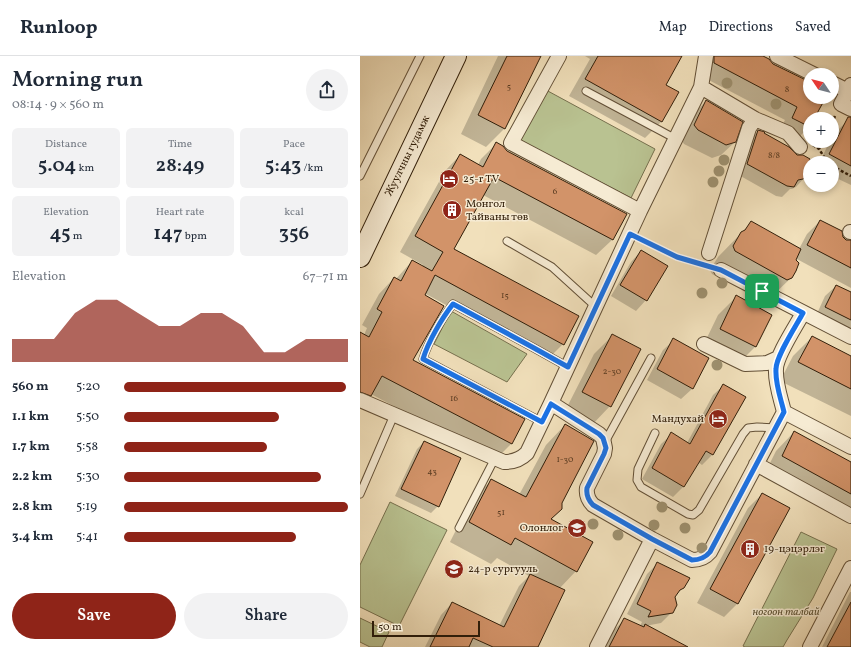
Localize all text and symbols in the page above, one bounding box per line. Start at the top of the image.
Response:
text: Runloop [20,15,97,41]
text: Map [659,18,687,37]
text: Directions [709,18,773,37]
text: Saved [795,18,831,37]
text: Morning run [12,65,143,96]
north arrow [803,68,839,104]
map controls [803,68,839,192]
button: share [306,69,348,111]
house number: 5 [507,80,511,93]
house number: 8 [785,83,790,96]
text: 08:14 · 9 × 560 m [12,96,104,114]
button: + [803,112,839,148]
street label: Жуулчны гудамж [382,113,434,199]
text: Distance [45,137,87,152]
text: Time [168,137,192,152]
text: Pace [283,137,305,152]
house number: 8/8 [768,149,781,162]
text: 5.04 [38,152,76,180]
text: 28:49 [156,152,204,180]
text: 5:43 [265,152,301,180]
button: − [803,156,839,192]
text: km [76,161,94,176]
text: /km [301,161,323,176]
hotel icon: 25-r TV [438,168,460,190]
place label: 25-r TV [463,172,500,187]
house number: 6 [553,185,558,198]
place label: Монгол Тайваны төв [466,197,529,225]
building icon: Монгол Тайваны төв [441,199,463,221]
text: Elevation [43,205,89,220]
text: Heart rate [156,205,204,220]
text: kcal [284,205,304,220]
text: 45 [49,220,71,248]
text: 147 [153,220,183,248]
text: 356 [279,220,309,248]
text: m [71,229,83,244]
text: bpm [183,229,207,244]
text: Elevation [12,268,66,286]
text: 67–71 m [303,268,348,286]
pin [745,274,779,308]
icon: arrive [751,280,773,302]
house number: 15 [501,289,509,302]
house number: 2-30 [603,365,622,378]
text: 560 m [12,378,49,396]
text: 5:20 [76,378,100,396]
house number: 16 [450,392,458,405]
text: 1.1 km [12,408,49,426]
text: 5:50 [76,408,99,426]
hotel icon: Мандухай [707,408,729,430]
place label: Мандухай [652,412,704,427]
text: 1.7 km [12,438,50,456]
text: 5:58 [76,438,98,456]
house number: 1-30 [557,453,574,466]
house number: 43 [427,465,437,478]
text: 2.2 km [12,468,52,486]
text: 5:30 [76,468,100,486]
text: 2.8 km [12,498,53,516]
text: 5:19 [76,498,97,516]
house number: 51 [497,506,505,519]
school or university icon: Олонлог [566,517,588,539]
place label: Олонлог [520,521,563,536]
text: 3.4 km [12,528,53,546]
text: 5:41 [76,528,98,546]
building icon: 19-цэцэрлэг [739,538,761,560]
place label: 19-цэцэрлэг [764,542,825,557]
school or university icon: 24-р сургууль [443,558,465,580]
place label: 24-р сургууль [468,562,538,577]
button: Save [12,593,176,639]
button: Share [184,593,348,639]
park label: ногоон талбай [752,605,820,620]
scale bar [372,619,480,638]
text: 50 m [378,620,402,635]

